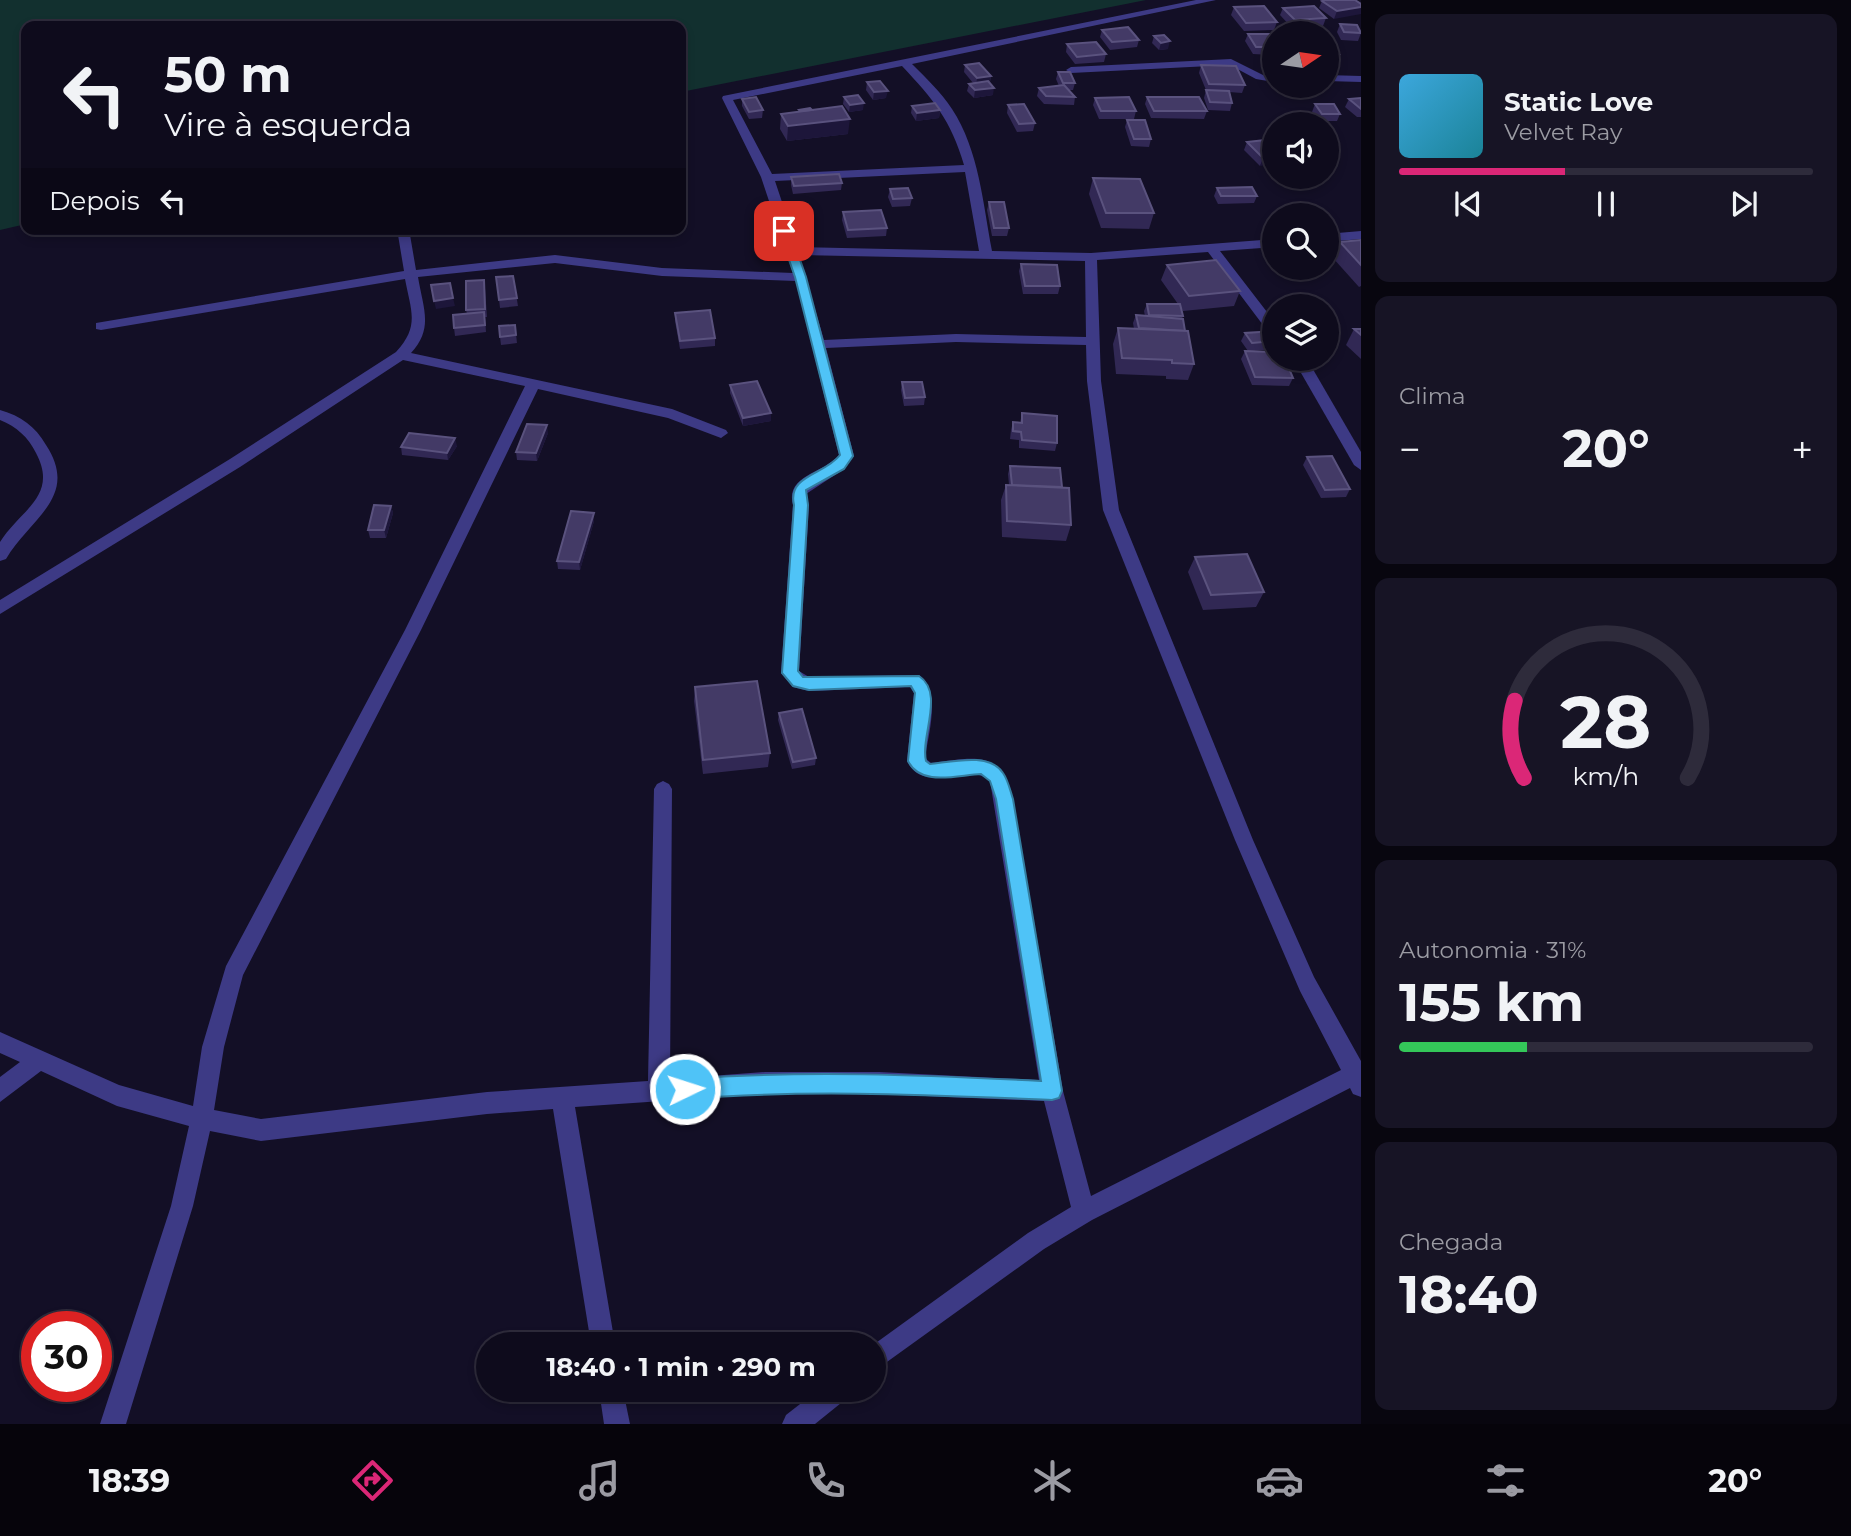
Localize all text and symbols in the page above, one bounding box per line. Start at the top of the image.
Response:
north arrow [1262,21,1339,98]
map controls [1262,21,1339,371]
text: 50 m [164,45,292,104]
icon: left [49,49,140,140]
text: Static Love [1504,86,1653,118]
text: Vire à esquerda [164,105,412,144]
button: sound [1262,112,1339,189]
text: Velvet Ray [1504,118,1622,146]
icon: left [154,182,192,220]
text: Depois [49,185,140,217]
icon: previous [1449,185,1487,223]
icon: pause [1587,185,1625,223]
icon: next [1725,185,1763,223]
pin [754,201,814,261]
button: search [1262,203,1339,280]
icon: arrive [765,212,803,250]
button: layers [1262,294,1339,371]
text: Clima [1399,382,1466,410]
text: 20° [1562,417,1650,480]
text: − [1399,426,1421,473]
text: + [1791,426,1813,473]
text: 28 [1561,678,1652,766]
text: km/h [1573,761,1639,791]
text: Autonomia · 31% [1399,936,1586,964]
text: 155 km [1399,971,1584,1034]
position arrow [648,1052,722,1126]
text: Chegada [1399,1228,1503,1256]
text: 18:40 [1399,1263,1538,1326]
speed limit sign: 30 [21,1311,112,1402]
text: 18:40 · 1 min · 290 m [546,1351,816,1383]
icon: directions [348,1456,397,1505]
icon: music [575,1456,624,1505]
icon: phone [801,1456,850,1505]
icon: climate [1028,1456,1077,1505]
icon: car [1255,1456,1304,1505]
icon: filters [1481,1456,1530,1505]
text: 18:39 [89,1461,170,1500]
text: 20° [1708,1461,1762,1500]

